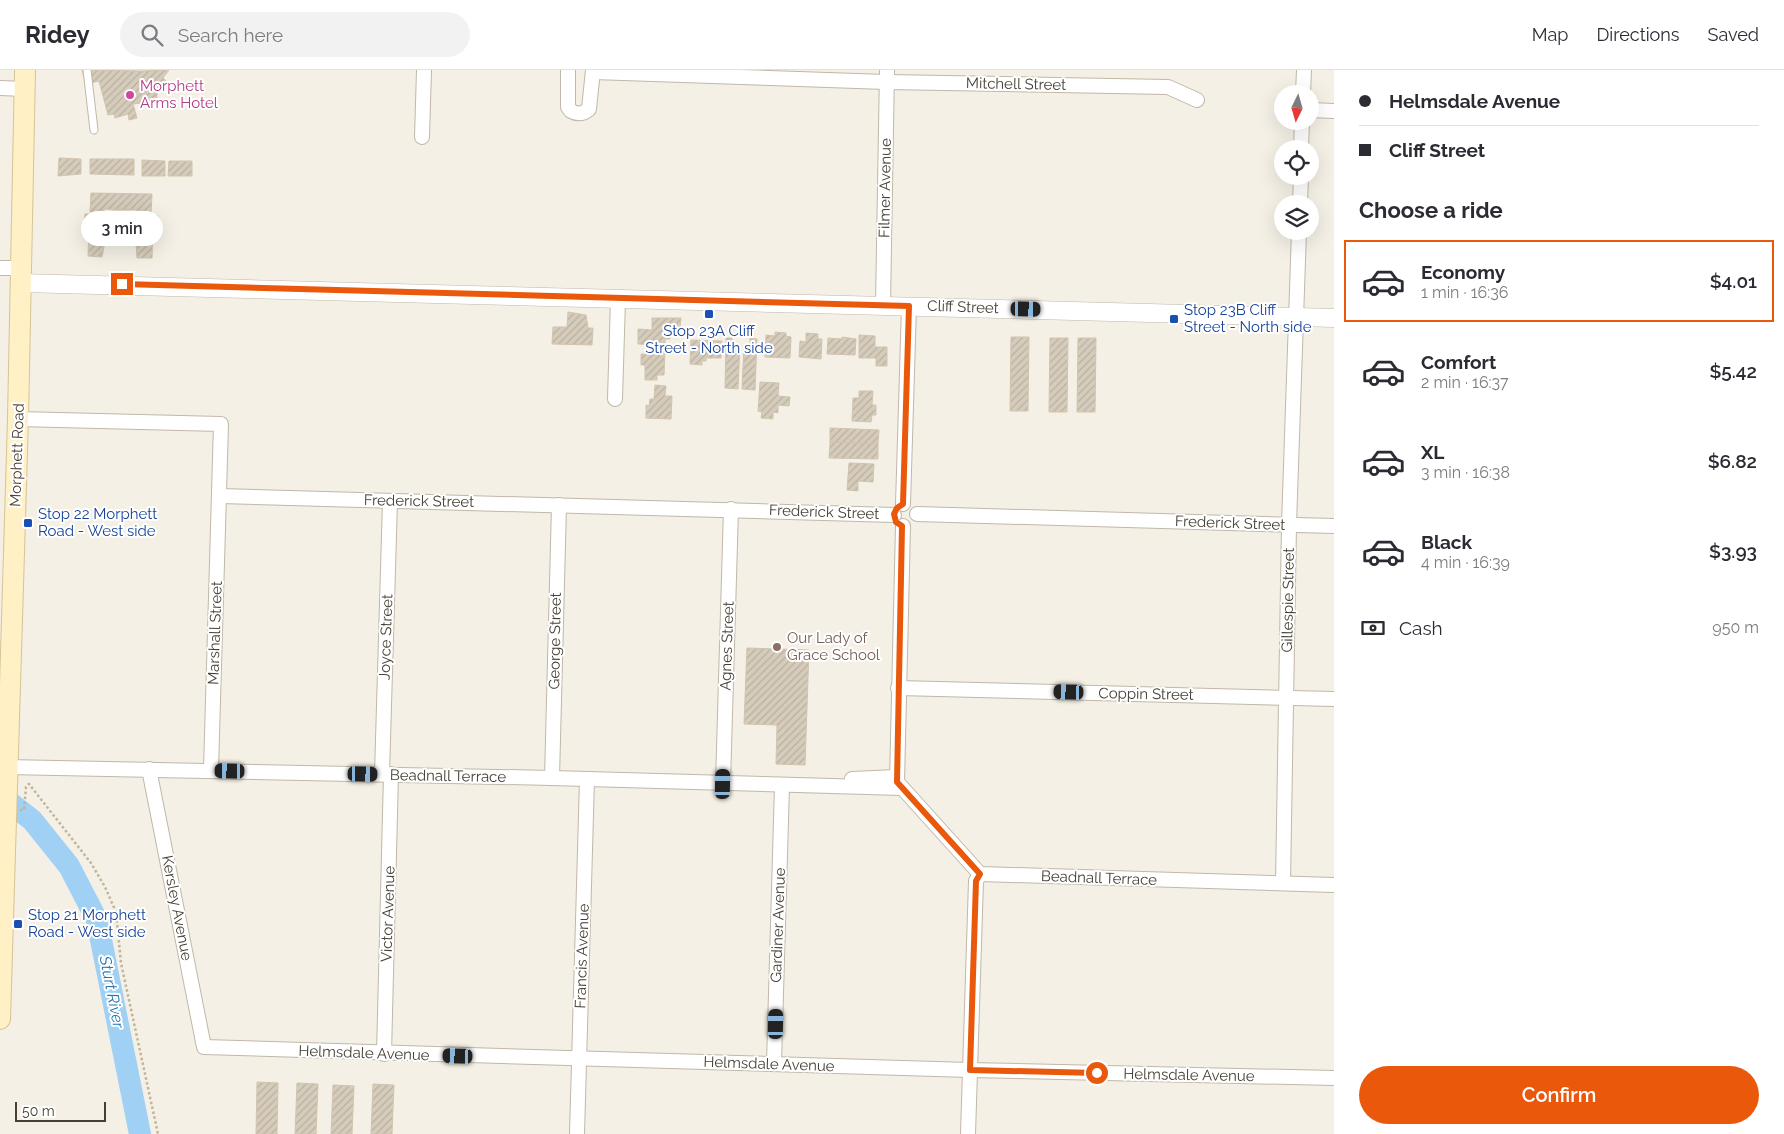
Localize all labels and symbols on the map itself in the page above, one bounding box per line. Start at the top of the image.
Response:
street label: Mitchell Street [966,74,1066,94]
place label: Morphett Arms Hotel [140,77,219,112]
north arrow [1274,85,1319,130]
marker: Morphett Arms Hotel [124,89,136,101]
street label: Filmer Avenue [875,138,895,238]
callout: 3 min [81,212,163,246]
route end [111,273,133,295]
street label: Cliff Street [927,297,999,317]
car [1010,301,1041,317]
place label: Stop 23B Cliff Street - North side [1184,301,1312,336]
marker: Stop 23A Cliff Street - North side [703,308,715,320]
marker: Stop 23B Cliff Street - North side [1168,313,1180,325]
place label: Stop 23A Cliff Street - North side [645,322,773,357]
street label: Morphett Road [6,403,28,507]
street label: Frederick Street [364,491,474,511]
street label: Frederick Street [769,501,879,523]
place label: Stop 22 Morphett Road - West side [38,505,157,540]
street label: Frederick Street [1175,512,1285,534]
marker: Stop 22 Morphett Road - West side [22,517,34,529]
street label: Gillespie Street [1278,547,1298,653]
street label: Marshall Street [204,581,226,685]
street label: George Street [545,592,565,690]
street label: Joyce Street [376,594,396,680]
street label: Agnes Street [716,601,738,691]
place label: Our Lady of Grace School [787,629,881,664]
marker: Our Lady of Grace School [771,641,783,653]
car [1053,684,1084,700]
street label: Coppin Street [1098,684,1194,704]
car [214,763,245,779]
car [347,766,378,782]
street label: Beadnall Terrace [390,766,506,786]
car [715,769,730,799]
street label: Kersley Avenue [158,854,196,962]
street label: Victor Avenue [377,865,399,962]
street label: Gardiner Avenue [767,867,789,983]
street label: Beadnall Terrace [1041,867,1158,889]
street label: Francis Avenue [571,903,593,1009]
place label: Stop 21 Morphett Road - West side [28,906,146,941]
marker: Stop 21 Morphett Road - West side [12,918,24,930]
water label: Sturt River [95,953,128,1030]
car [768,1009,783,1039]
street label: Helmsdale Avenue [298,1042,430,1064]
car [442,1048,473,1064]
street label: Helmsdale Avenue [703,1053,835,1075]
route start [1086,1062,1108,1084]
street label: Helmsdale Avenue [1123,1065,1255,1085]
scale bar [15,1099,106,1122]

